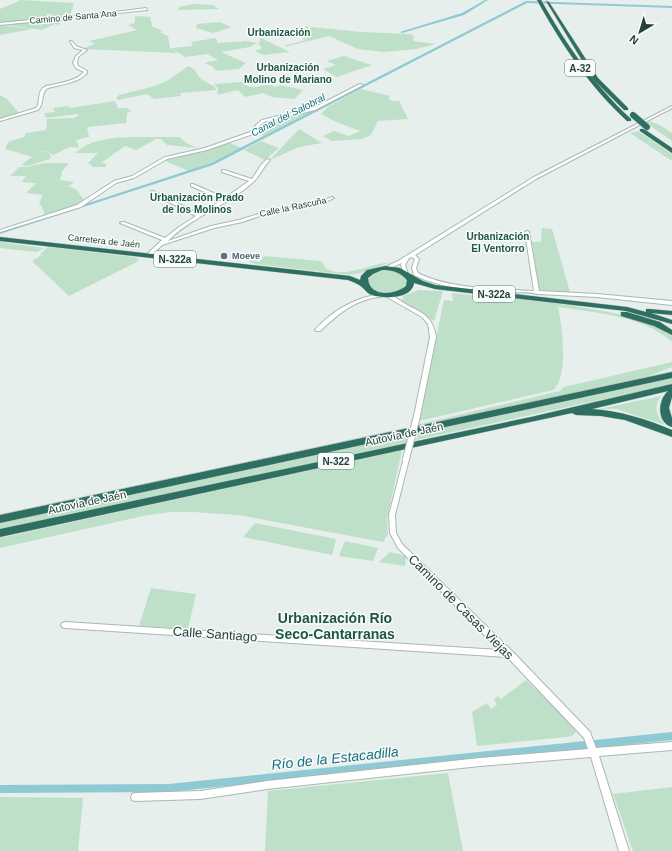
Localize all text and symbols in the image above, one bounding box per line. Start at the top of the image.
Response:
street label: Camino de Santa Ana [29,8,117,26]
north arrow [620,12,660,52]
district label: Urbanización [248,27,310,38]
text: N [627,33,641,47]
road number: A-32 [565,60,595,76]
district label: Urbanización Molino de Mariano [244,62,332,85]
water label: Canal del Salobral [249,91,328,138]
district label: Urbanización Prado de los Molinos [150,192,244,215]
street label: Calle la Rascuña [259,195,327,219]
district label: Urbanización El Ventorro [467,231,529,254]
street label: Carretera de Jaén [67,232,141,250]
road number: N-322a [154,251,196,267]
marker: Moeve [219,251,229,261]
place label: Moeve [232,251,260,261]
road number: N-322a [473,286,515,302]
street label: Autovía de Jaén [364,420,444,448]
road number: N-322 [318,453,354,469]
street label: Autovía de Jaén [47,488,127,516]
street label: Camino de Casas Viejas [405,551,517,663]
district label: Urbanización Río Seco-Cantarranas [275,610,395,642]
street label: Calle Santiago [172,624,258,644]
water label: Río de la Estacadilla [271,743,400,773]

